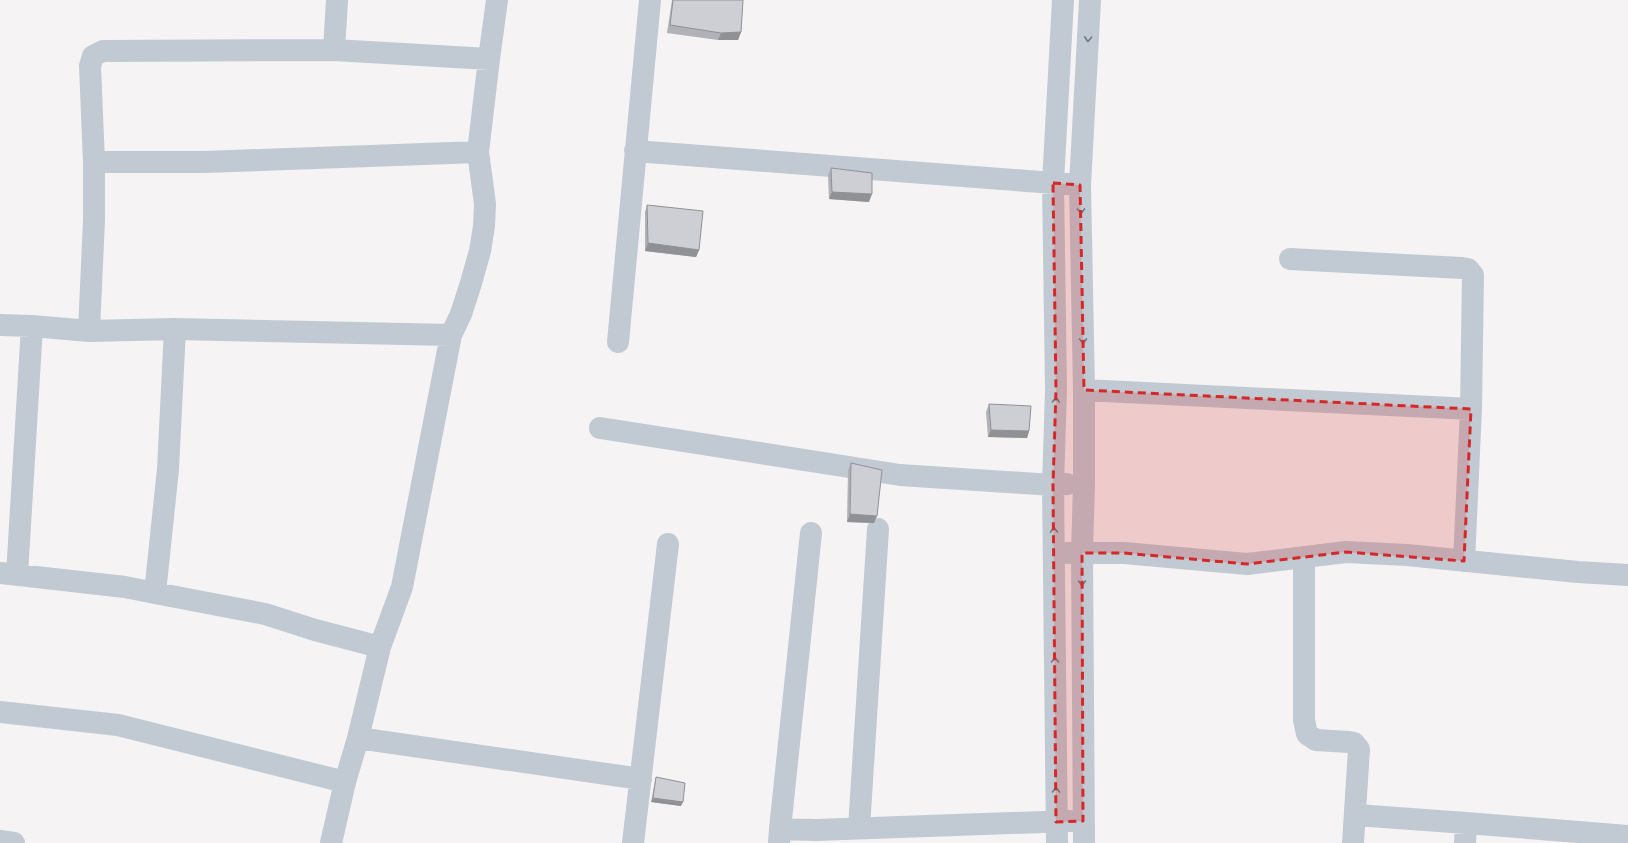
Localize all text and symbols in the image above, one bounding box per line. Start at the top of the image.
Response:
one-way arrow [1084,36,1092,42]
one-way arrow [1077,208,1085,214]
one-way arrow [1079,338,1087,344]
one-way arrow [1052,397,1060,403]
one-way arrow [1050,527,1058,533]
one-way arrow [1078,580,1086,586]
one-way arrow [1051,657,1059,663]
one-way arrow [1052,787,1060,793]

